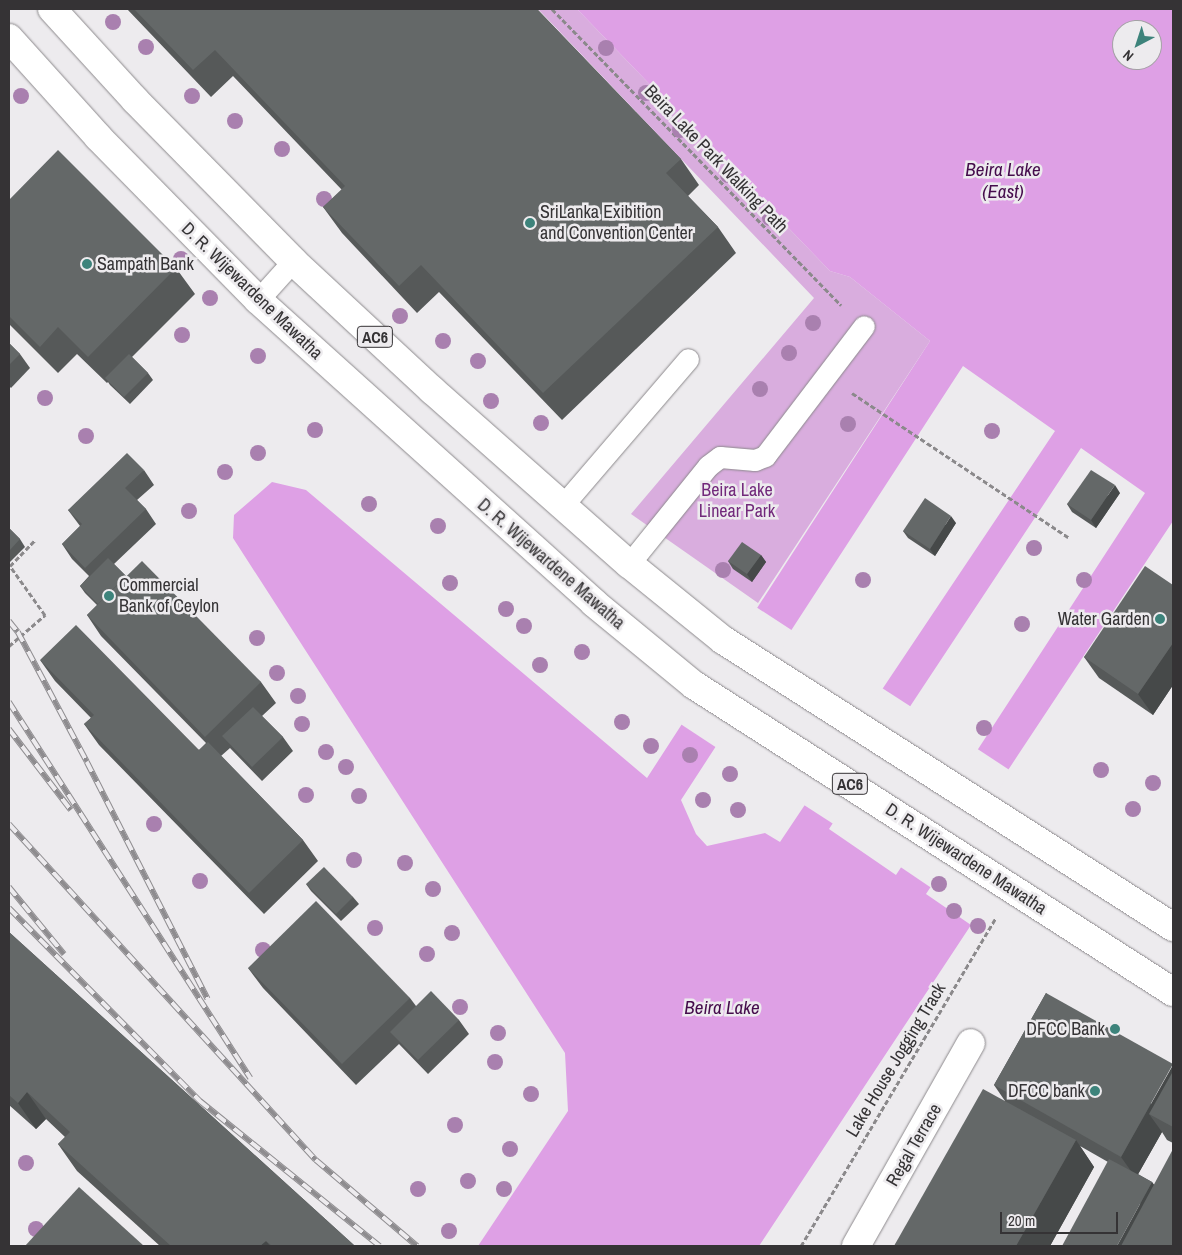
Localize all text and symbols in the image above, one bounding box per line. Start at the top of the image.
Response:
north arrow [1112,20,1162,70]
text: N [1119,46,1137,65]
street label: Beira Lake Park Walking Path [640,81,792,237]
water label: Beira Lake (East) [965,159,1041,203]
place label: SriLanka Exibition and Convention Center [540,202,693,244]
marker: SriLanka Exibition and Convention Center [524,217,536,229]
street label: D. R. Wijewardene Mawatha [177,218,327,364]
place label: Sampath Bank [97,253,194,275]
marker: Sampath Bank [81,258,93,270]
road number: AC6 [356,324,394,351]
park label: Beira Lake Linear Park [699,480,775,522]
street label: D. R. Wijewardene Mawatha [473,494,629,634]
place label: Commercial Bank of Ceylon [119,575,219,618]
marker: Commercial Bank of Ceylon [103,590,115,602]
place label: Water Garden [1058,608,1150,630]
marker: Water Garden [1154,613,1166,625]
road number: AC6 [831,771,869,798]
street label: D. R. Wijewardene Mawatha [881,799,1051,919]
street label: Lake House Jogging Track [841,979,951,1141]
water label: Beira Lake [684,997,760,1019]
place label: DFCC Bank [1026,1018,1105,1040]
marker: DFCC Bank [1109,1023,1121,1035]
place label: DFCC bank [1008,1080,1085,1102]
marker: DFCC bank [1089,1085,1101,1097]
street label: Regal Terrace [882,1100,946,1190]
scale bar [1002,1202,1120,1234]
text: 20 m [1008,1210,1035,1231]

